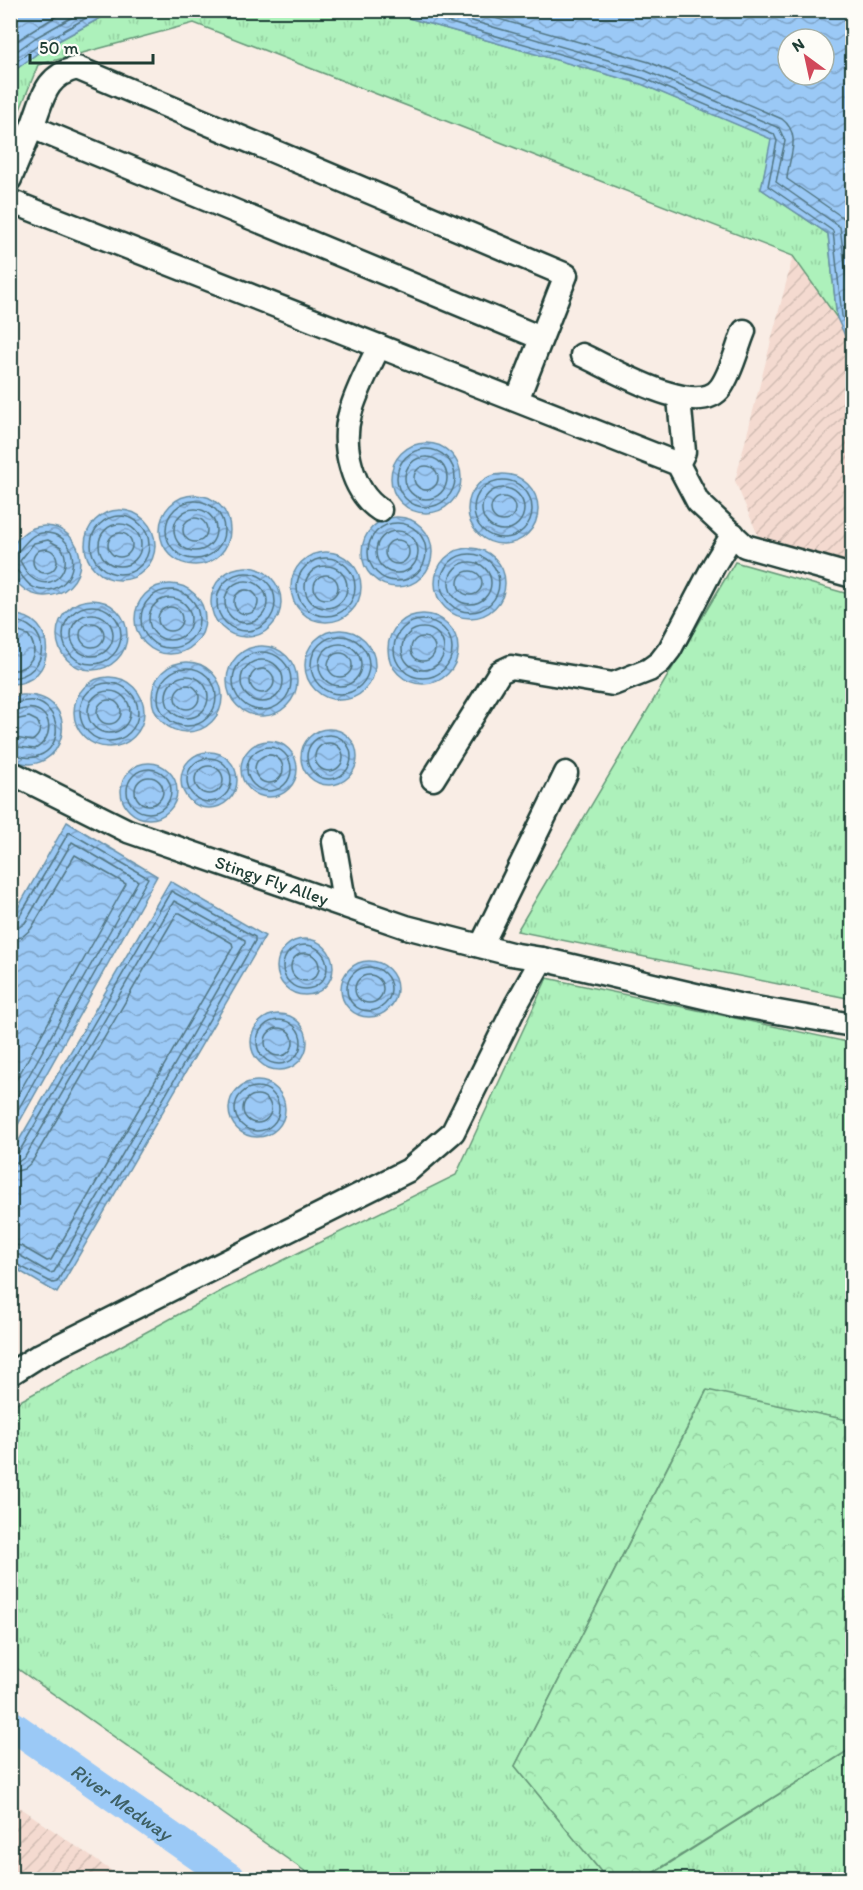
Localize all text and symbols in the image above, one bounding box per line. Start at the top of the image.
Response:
scale bar [30,27,153,65]
north arrow [776,27,836,87]
text: N [788,34,808,56]
text: 50 m [39,37,79,59]
street label: Stingy Fly Alley [212,851,332,911]
water label: River Medway [66,1758,179,1847]

